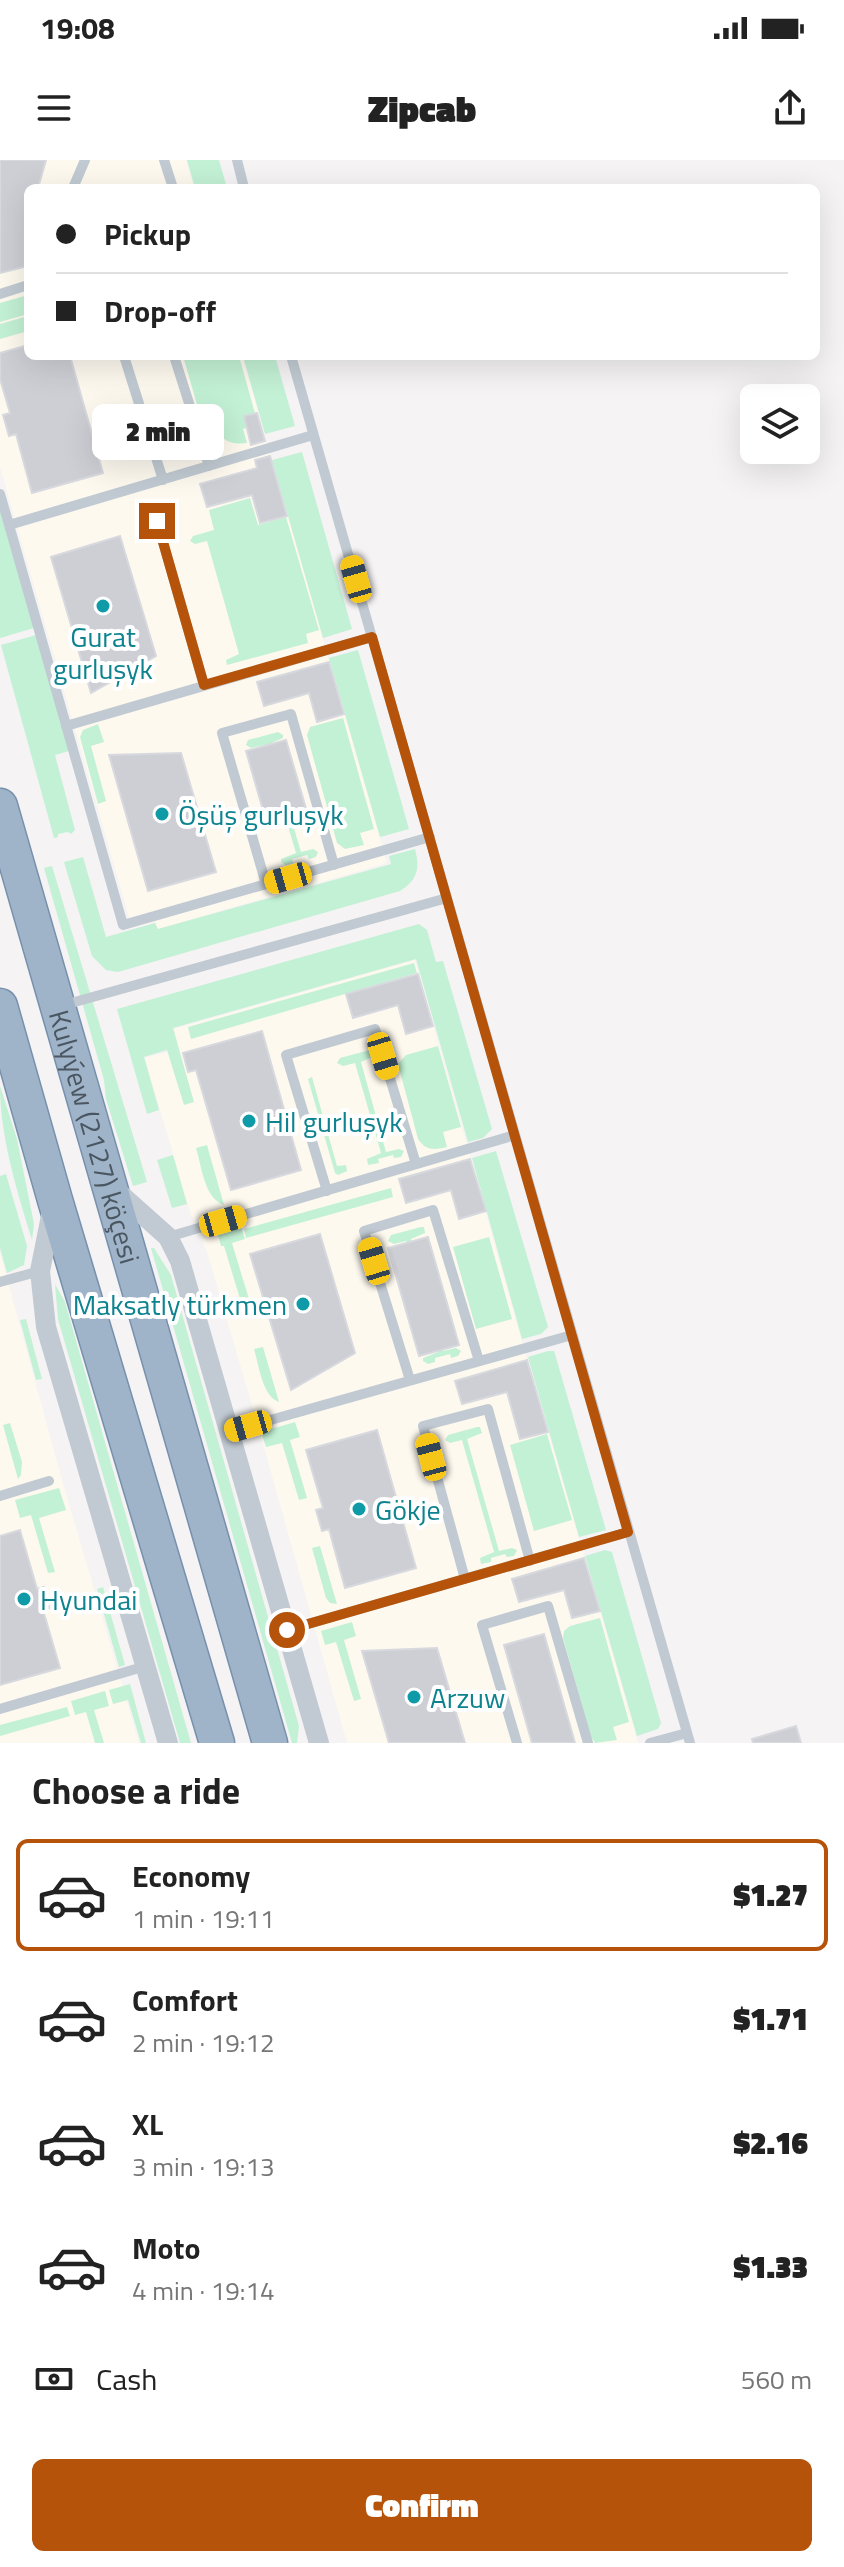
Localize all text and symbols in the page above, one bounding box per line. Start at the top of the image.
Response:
text: 19:08 [40,5,115,51]
text: Zipcab [368,81,476,136]
icon: menu [32,86,76,130]
icon: share [768,86,812,130]
text: Pickup [104,211,191,257]
text: Drop-off [104,288,216,334]
map controls [740,384,820,464]
button: layers [740,384,820,464]
callout: 2 min [91,405,223,461]
text: 2 min [126,412,190,451]
route end [139,503,175,539]
car [338,553,374,605]
marker: Gurat gurluşyk [94,597,112,615]
place label: Gurat gurluşyk [53,615,153,690]
place label: Öşüş gurluşyk [178,793,344,836]
marker: Öşüş gurluşyk [153,805,171,823]
car [262,860,314,896]
street label: Kulyýew (2127) köçesi [38,1005,152,1268]
car [365,1030,401,1082]
place label: Hil gurluşyk [265,1100,403,1143]
marker: Hil gurluşyk [240,1112,258,1130]
car [197,1203,249,1239]
car [356,1235,392,1287]
place label: Maksatly türkmen [73,1283,287,1326]
marker: Maksatly türkmen [294,1295,312,1313]
car [222,1408,274,1444]
car [413,1431,449,1483]
place label: Gökje [375,1488,441,1531]
marker: Gökje [350,1500,368,1518]
place label: Hyundai [40,1578,137,1621]
marker: Hyundai [15,1590,33,1608]
route start [269,1612,305,1648]
place label: Arzuw [430,1676,505,1719]
marker: Arzuw [405,1688,423,1706]
text: Choose a ride [32,1763,240,1818]
text: Economy [132,1853,250,1899]
icon: car [36,1859,108,1931]
text: $1.27 [734,1872,808,1918]
text: 1 min · 19:11 [132,1899,275,1938]
text: Comfort [132,1977,238,2023]
icon: car [36,1983,108,2055]
text: $1.71 [734,1996,808,2042]
text: 2 min · 19:12 [132,2023,275,2062]
text: XL [132,2101,163,2147]
icon: car [36,2107,108,2179]
text: $2.16 [734,2120,808,2166]
text: 3 min · 19:13 [132,2147,275,2186]
text: Moto [132,2225,200,2271]
icon: car [36,2231,108,2303]
text: $1.33 [734,2244,808,2290]
text: 4 min · 19:14 [132,2271,275,2310]
text: Cash [96,2356,157,2402]
icon: cash [32,2357,76,2401]
text: 560 m [741,2360,812,2399]
button: Confirm [32,2459,812,2551]

